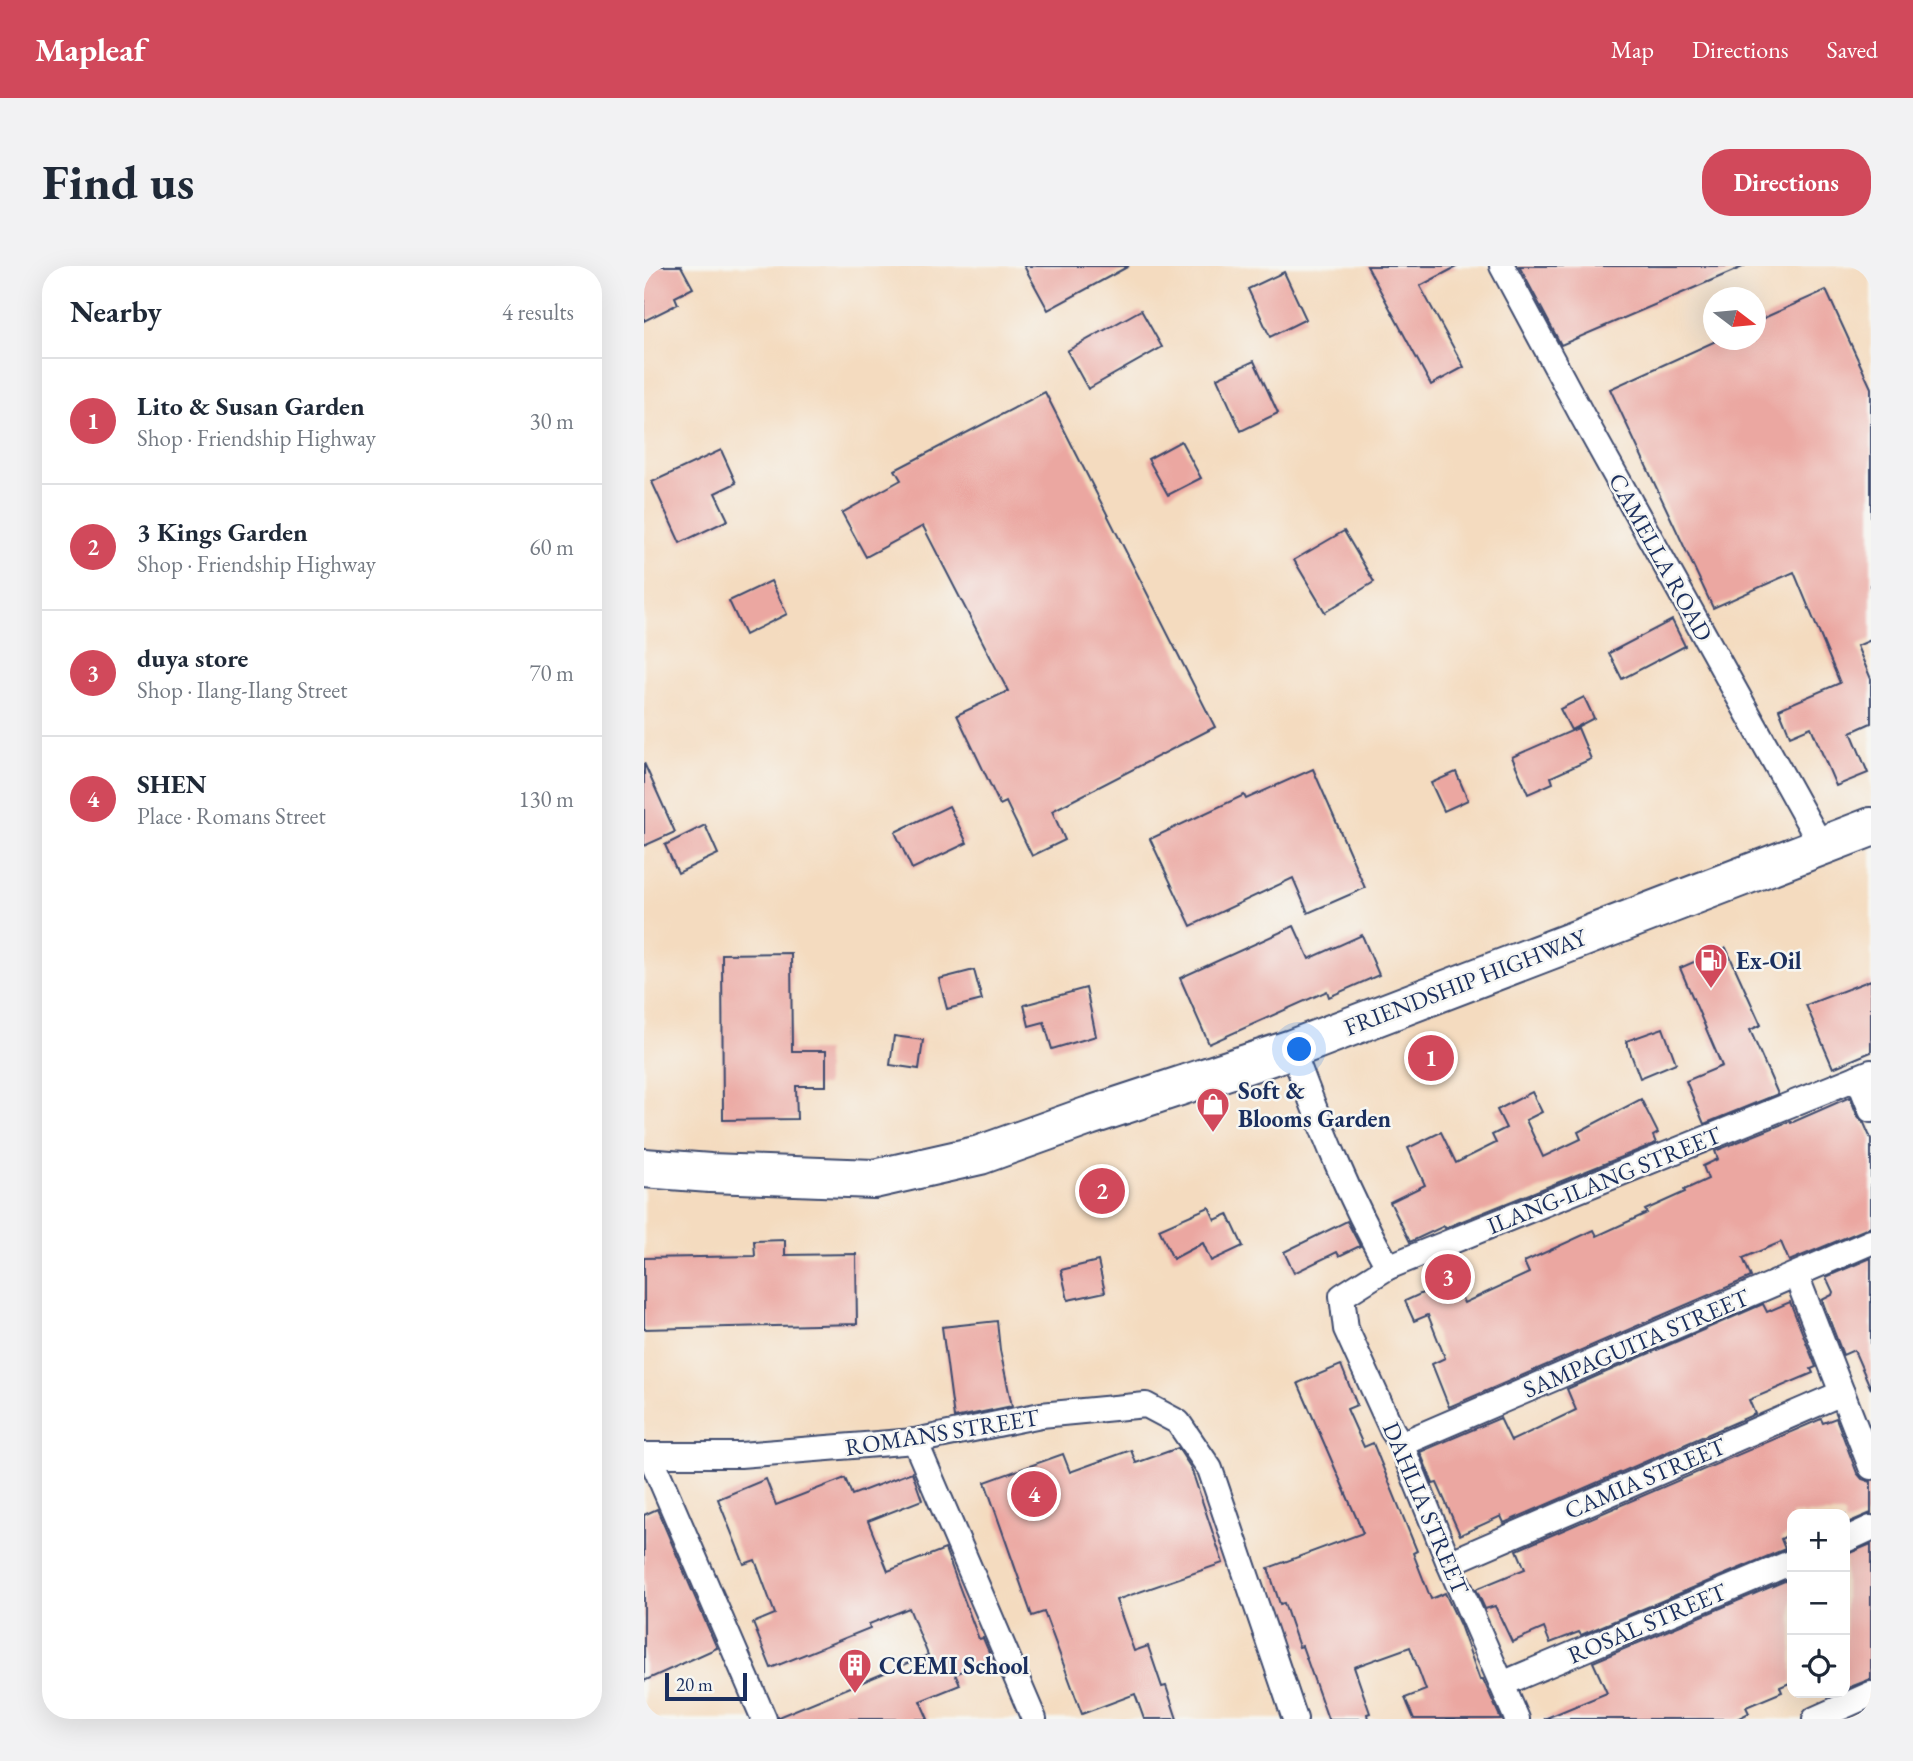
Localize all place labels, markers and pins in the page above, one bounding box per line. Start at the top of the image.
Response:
fuel station icon: Ex-Oil [1692,941,1730,990]
place label: Ex-Oil [1736,945,1802,976]
pin: 1 [1408,1032,1454,1084]
place label: Soft & Blooms Garden [1238,1075,1392,1134]
shop icon: Soft & Blooms Garden [1194,1085,1232,1134]
pin: 2 [1079,1165,1125,1217]
pin: 3 [1425,1251,1471,1303]
pin: 4 [1011,1468,1057,1520]
building icon: CCEMI School [836,1646,874,1695]
place label: CCEMI School [879,1650,1029,1681]

